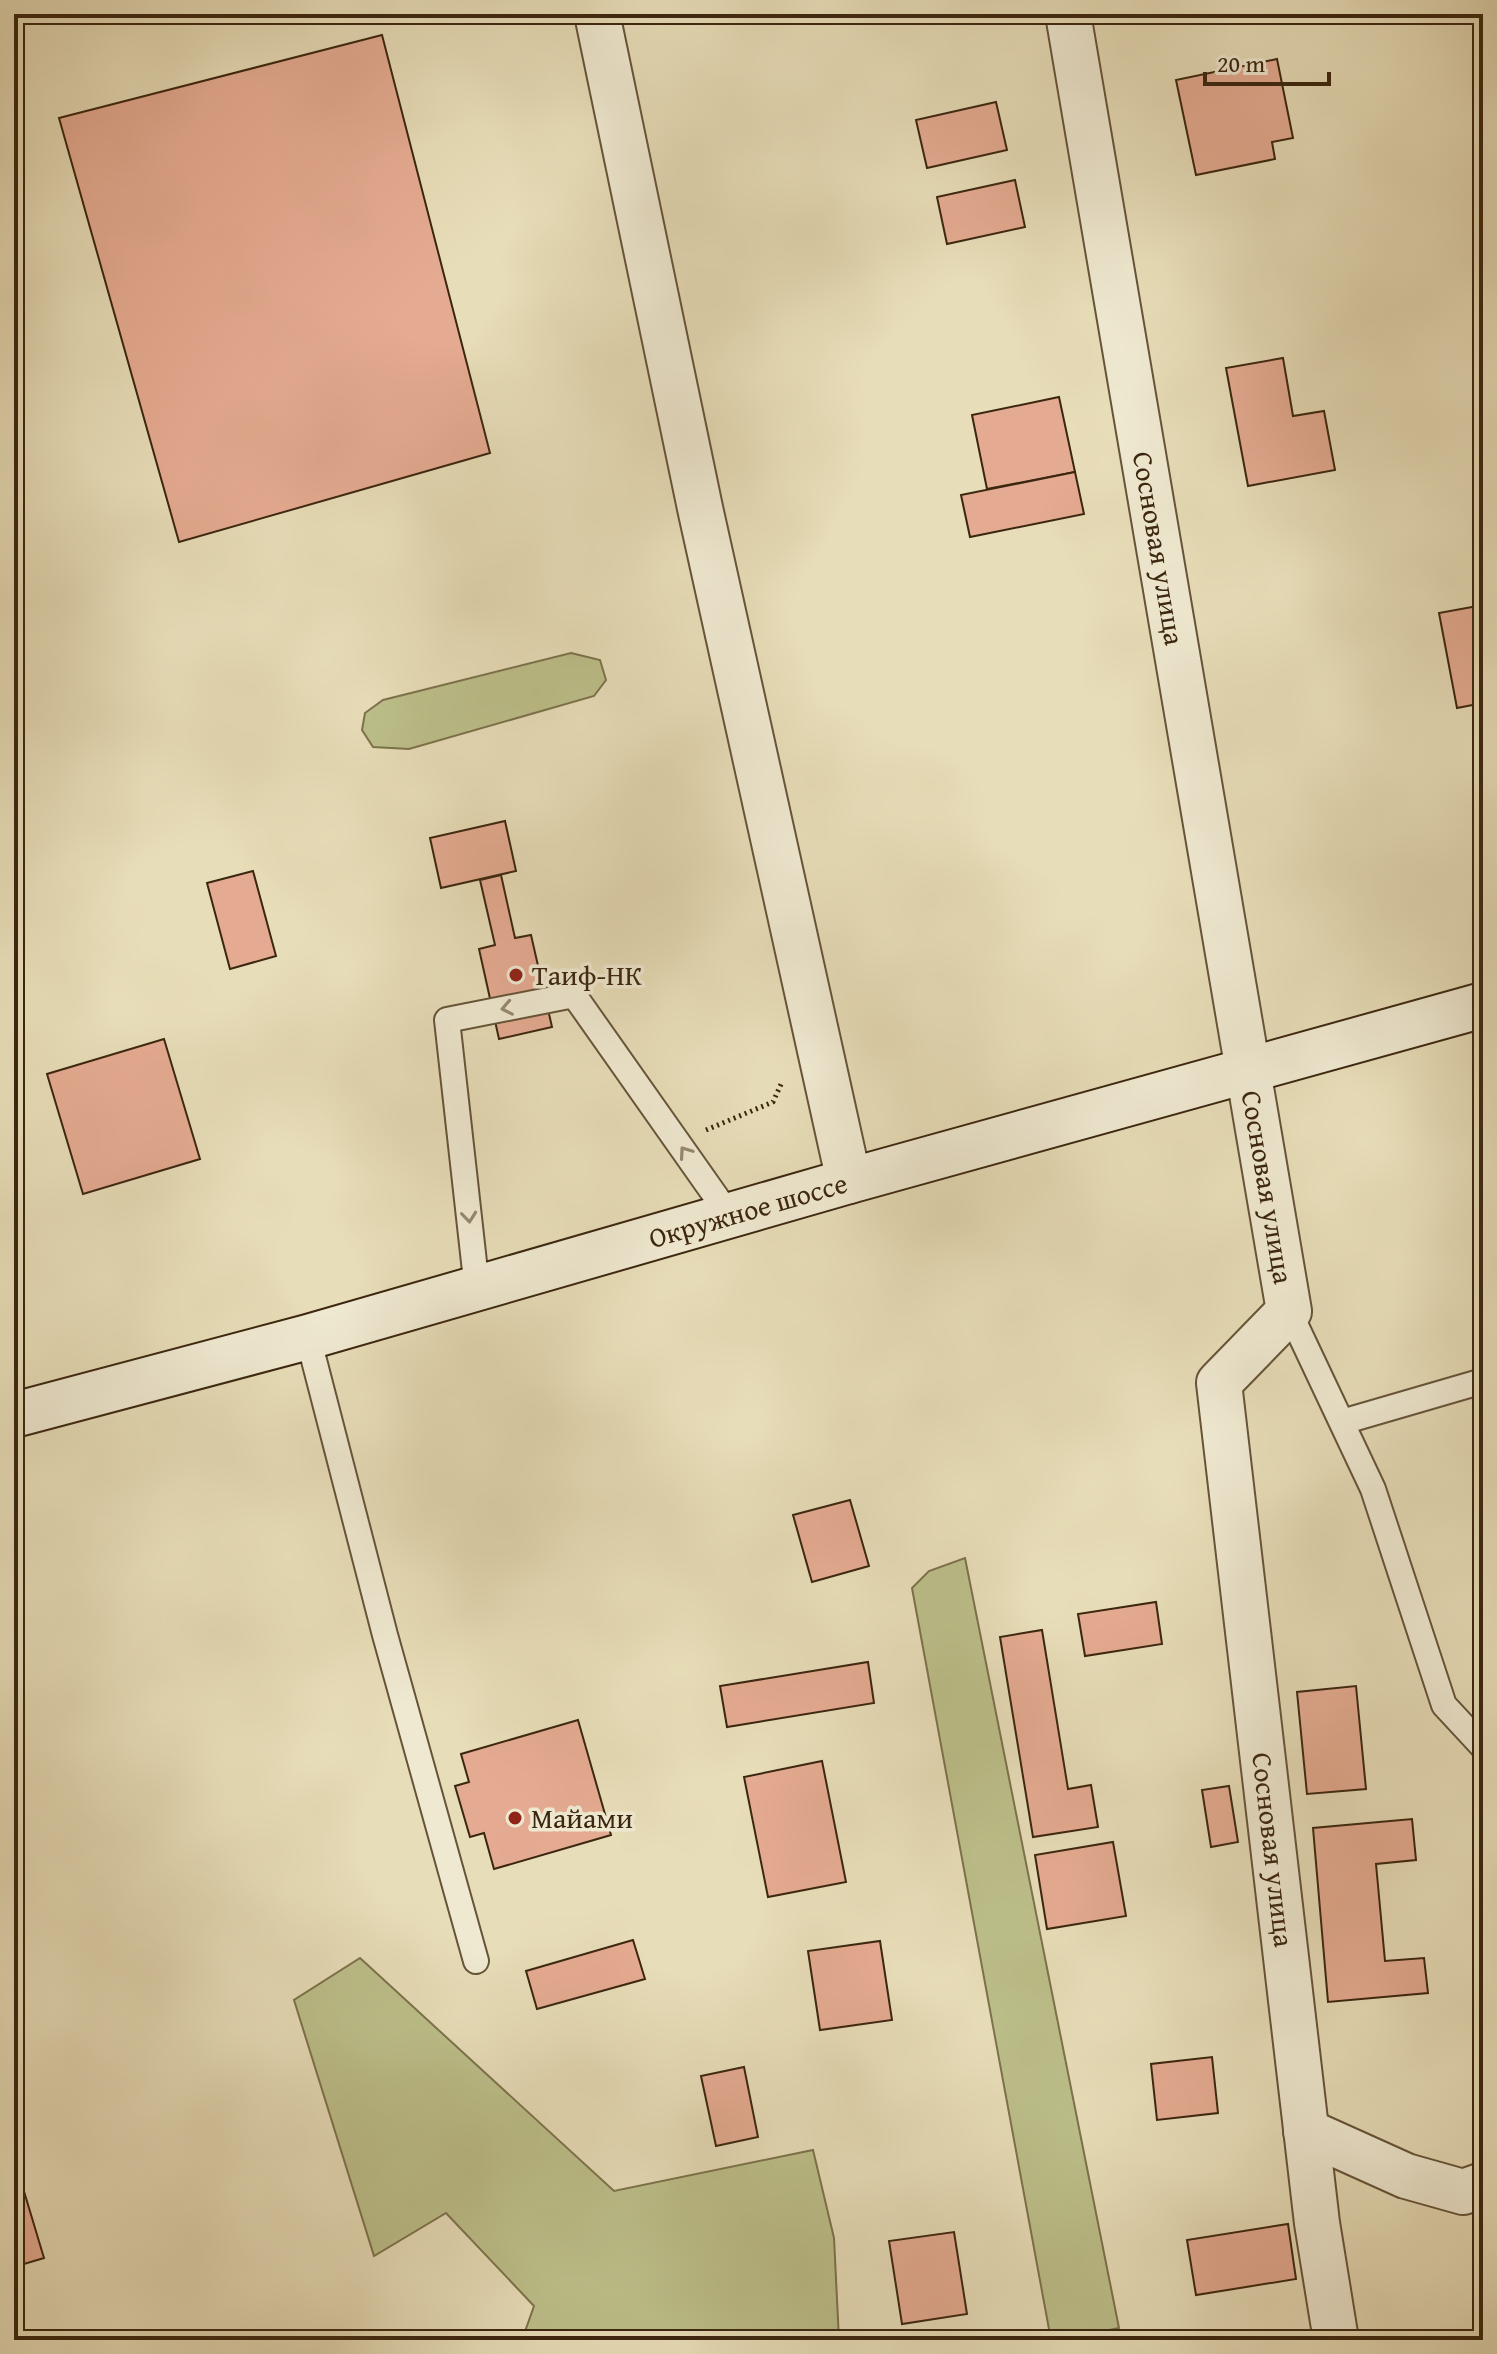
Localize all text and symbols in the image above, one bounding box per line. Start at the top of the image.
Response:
scale bar [1205,36,1329,86]
text: 20 m [1217,46,1265,81]
street label: Сосновая улица [1123,448,1196,649]
place label: Таиф-НК [532,954,642,995]
marker: Таиф-НК [507,966,525,984]
one-way arrow [501,999,514,1016]
street label: Сосновая улица [1232,1087,1305,1287]
one-way arrow [680,1146,694,1160]
street label: Окружное шоссе [644,1162,852,1258]
one-way arrow [460,1211,477,1224]
street label: Сосновая улица [1242,1750,1306,1950]
place label: Майами [531,1797,633,1838]
marker: Майами [506,1809,524,1827]

